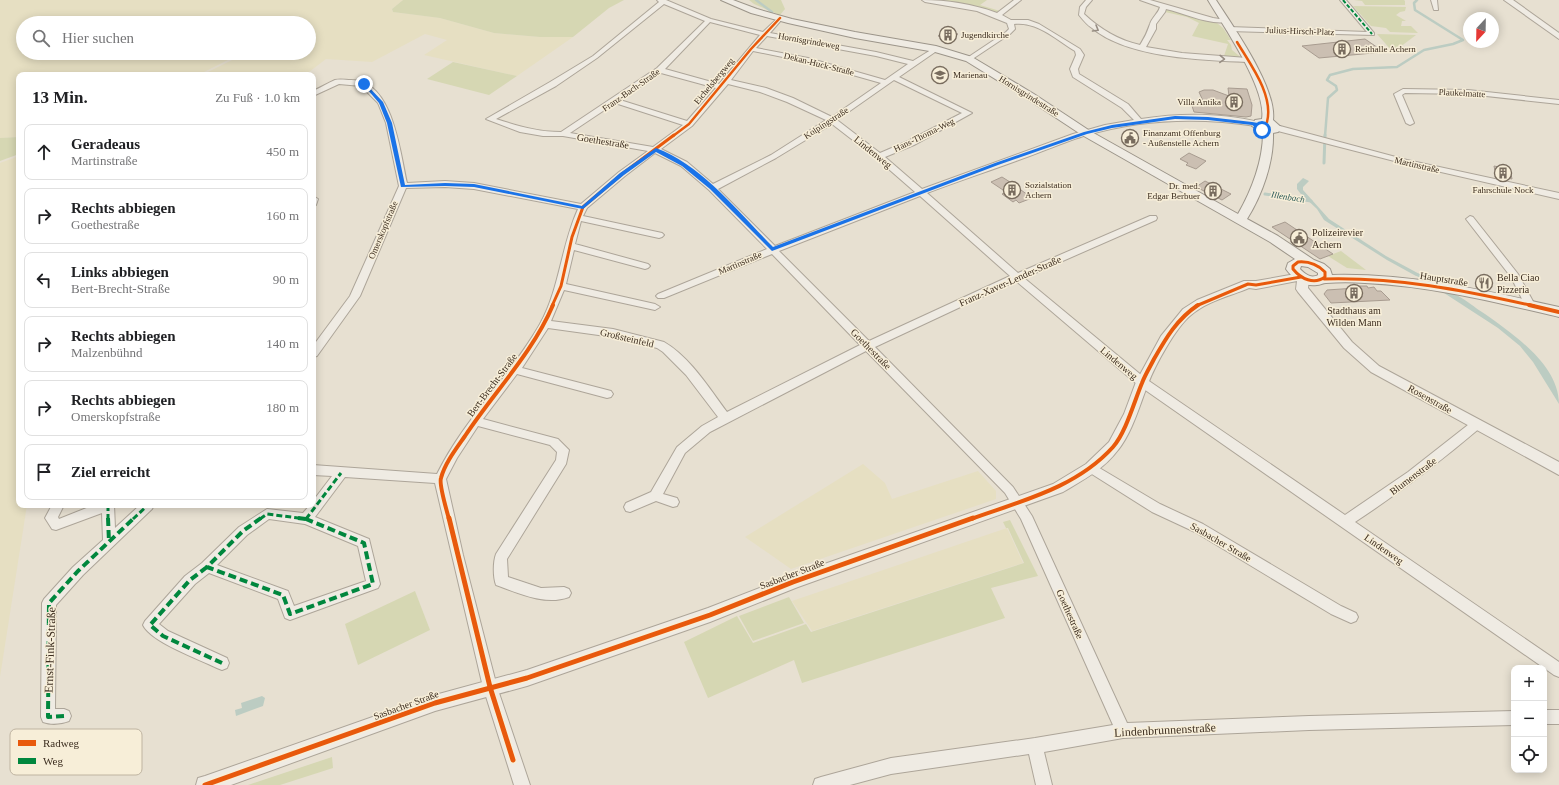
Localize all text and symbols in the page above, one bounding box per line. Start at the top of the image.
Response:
north arrow [1463,12,1499,48]
search box [16,16,316,60]
one-way arrow [1092,24,1100,32]
building icon: Jugendkirche [938,25,958,45]
street label: Julius-Hirsch-Platz [1265,25,1335,37]
icon: search [30,27,52,49]
text: Hier suchen [62,30,134,46]
place label: Jugendkirche [961,30,1009,40]
street label: Hornisgrindeweg [777,31,841,51]
building icon: Reithalle Achern [1332,39,1352,59]
place label: Reithalle Achern [1355,44,1416,54]
street label: Dekan-Huck-Straße [783,50,855,78]
street label: Eichelsbergweg [692,55,737,106]
one-way arrow [1219,55,1225,63]
school or university icon: Marienau [930,65,950,85]
street label: Franz-Bach-Straße [600,66,662,114]
place label: Marienau [953,70,988,80]
street label: Hornisgrindestraße [997,73,1061,119]
route end [355,75,373,93]
street label: Plaukelmatte [1438,87,1486,99]
text: 13 Min. [32,88,88,107]
text: Zu Fuß · 1.0 km [215,90,300,105]
building icon: Villa Antika [1224,92,1244,112]
place label: Villa Antika [1177,97,1221,107]
street label: Kolpingstraße [802,105,850,141]
street label: Hans-Thoma-Weg [892,116,956,154]
route start [1253,121,1271,139]
public building icon: Finanzamt Offenburg - Außenstelle Achern [1120,128,1140,148]
place label: Finanzamt Offenburg - Außenstelle Achern [1143,128,1221,148]
street label: Goethestraße [576,131,630,151]
street label: Lindenweg [852,134,894,170]
text: Geradeaus [71,136,140,152]
icon: ahead [33,141,55,163]
text: 450 m [266,144,299,159]
text: Martinstraße [71,153,137,168]
street label: Martinstraße [1393,155,1441,175]
building icon: Fahrschule Nock [1493,163,1513,183]
building icon: Sozialstation Achern [1002,180,1022,200]
place label: Sozialstation Achern [1025,180,1072,200]
place label: Dr. med. Edgar Berbuer [1147,181,1200,201]
building icon: Dr. med. Edgar Berbuer [1203,181,1223,201]
place label: Fahrschule Nock [1472,185,1534,195]
water label: Illenbach [1269,189,1306,205]
text: Rechts abbiegen [71,200,176,216]
street label: Omerskopfstraße [366,200,400,260]
icon: right [33,205,55,227]
text: 160 m [266,208,299,223]
text: Goethestraße [71,217,140,232]
place label: Polizeirevier Achern [1312,227,1364,250]
public building icon: Polizeirevier Achern [1289,228,1309,248]
street label: Martinstraße [717,249,763,277]
street label: Franz-Xaver-Lender-Straße [957,253,1063,309]
text: Links abbiegen [71,264,169,280]
icon: left [33,269,55,291]
street label: Hauptstraße [1419,270,1469,288]
text: 90 m [273,272,299,287]
place label: Bella Ciao Pizzeria [1497,272,1540,295]
restaurant icon: Bella Ciao Pizzeria [1474,273,1494,293]
text: Bert-Brecht-Straße [71,281,170,296]
building icon: Stadthaus am Wilden Mann [1344,283,1364,303]
place label: Stadthaus am Wilden Mann [1327,305,1381,328]
street label: Großsteinfeld [599,326,655,350]
street label: Goethestraße [848,326,894,372]
text: Rechts abbiegen [71,328,176,344]
icon: right [33,333,55,355]
text: 140 m [266,336,299,351]
street label: Lindenweg [1098,344,1140,382]
text: Malzenbühnd [71,345,142,360]
street label: Bert-Brecht-Straße [465,351,520,419]
street label: Rosenstraße [1406,382,1455,416]
text: Rechts abbiegen [71,392,176,408]
icon: right [33,397,55,419]
text: 180 m [266,400,299,415]
text: Omerskopfstraße [71,409,161,424]
street label: Blumenstraße [1388,455,1439,497]
icon: arrive [33,461,55,483]
text: Ziel erreicht [71,464,150,480]
street label: Sasbacher Straße [1189,520,1254,564]
street label: Lindenweg [1362,532,1406,566]
street label: Sasbacher Straße [758,556,827,591]
street label: Goethestraße [1054,588,1086,641]
street label: Ernst-Fink-Straße [42,607,58,693]
map controls [1511,665,1547,773]
button: + [1511,665,1547,701]
street label: Sasbacher Straße [372,688,441,722]
button: − [1511,701,1547,737]
street label: Lindenbrunnenstraße [1114,720,1216,740]
legend [10,729,142,775]
text: Radweg [43,737,80,749]
button: locate [1511,737,1547,773]
text: Weg [43,755,63,767]

